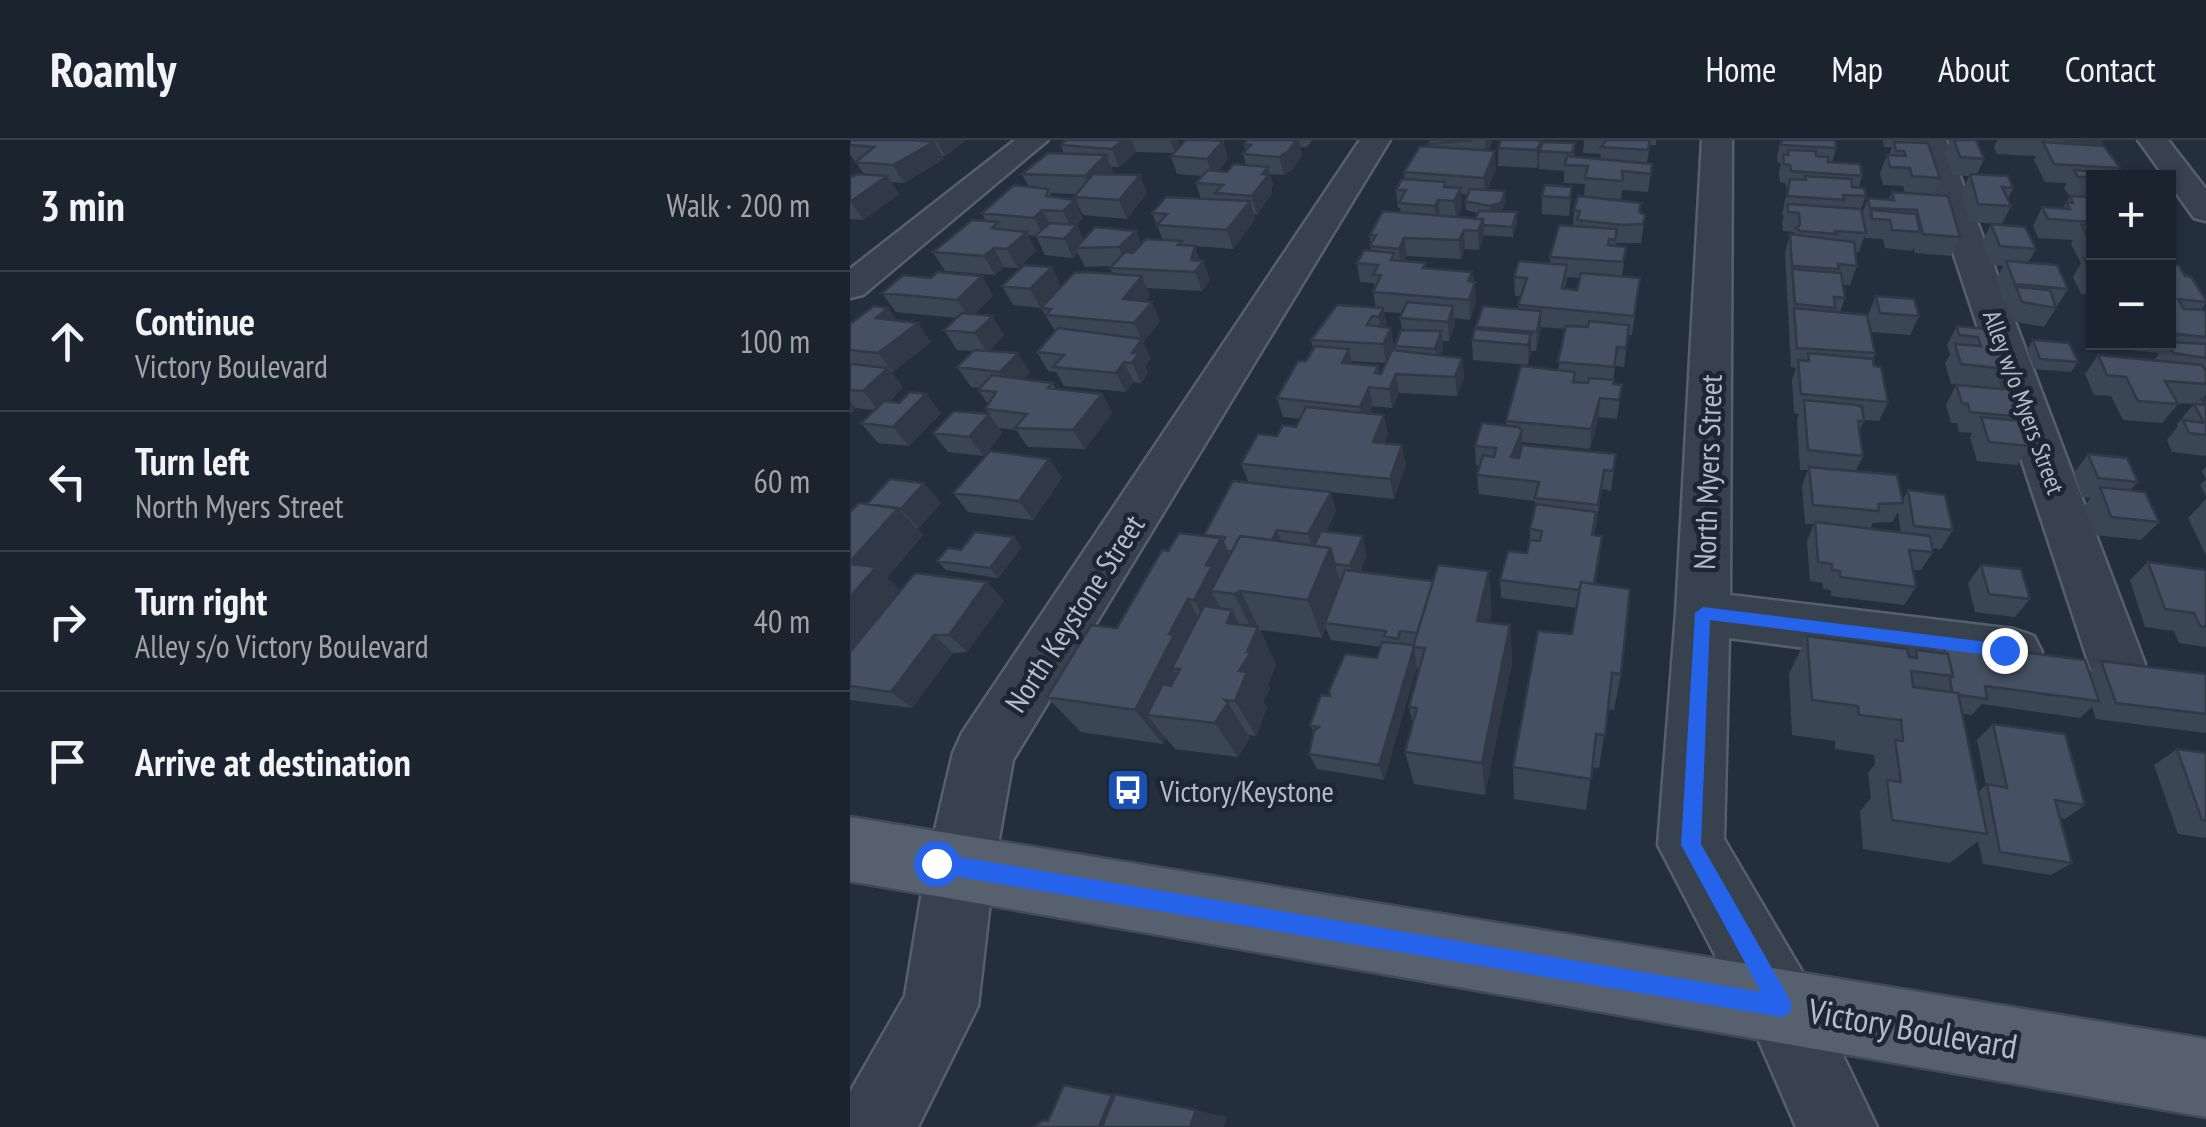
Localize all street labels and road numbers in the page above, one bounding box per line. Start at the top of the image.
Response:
street label: Alley w/o Myers Street [1976,306,2072,499]
street label: North Myers Street [1684,373,1730,570]
street label: North Keystone Street [996,506,1153,719]
street label: Victory Boulevard [1804,987,2021,1069]

